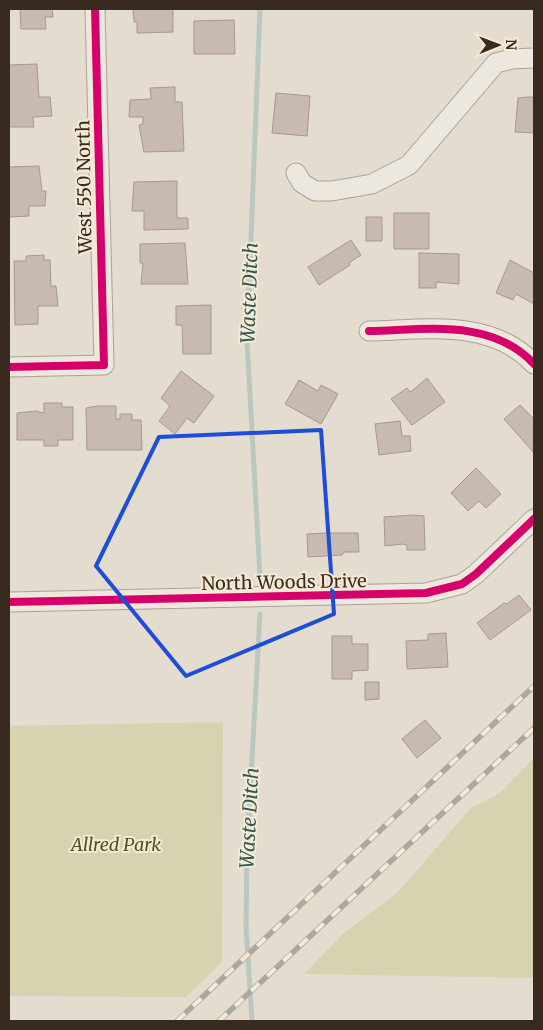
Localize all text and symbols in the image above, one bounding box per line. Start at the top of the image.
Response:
north arrow [473,20,523,70]
text: N [502,39,520,50]
street label: West 550 North [71,120,97,255]
water label: Waste Ditch [235,242,263,344]
street label: North Woods Drive [201,569,367,595]
water label: Waste Ditch [234,767,264,869]
park label: Allred Park [69,833,161,856]

